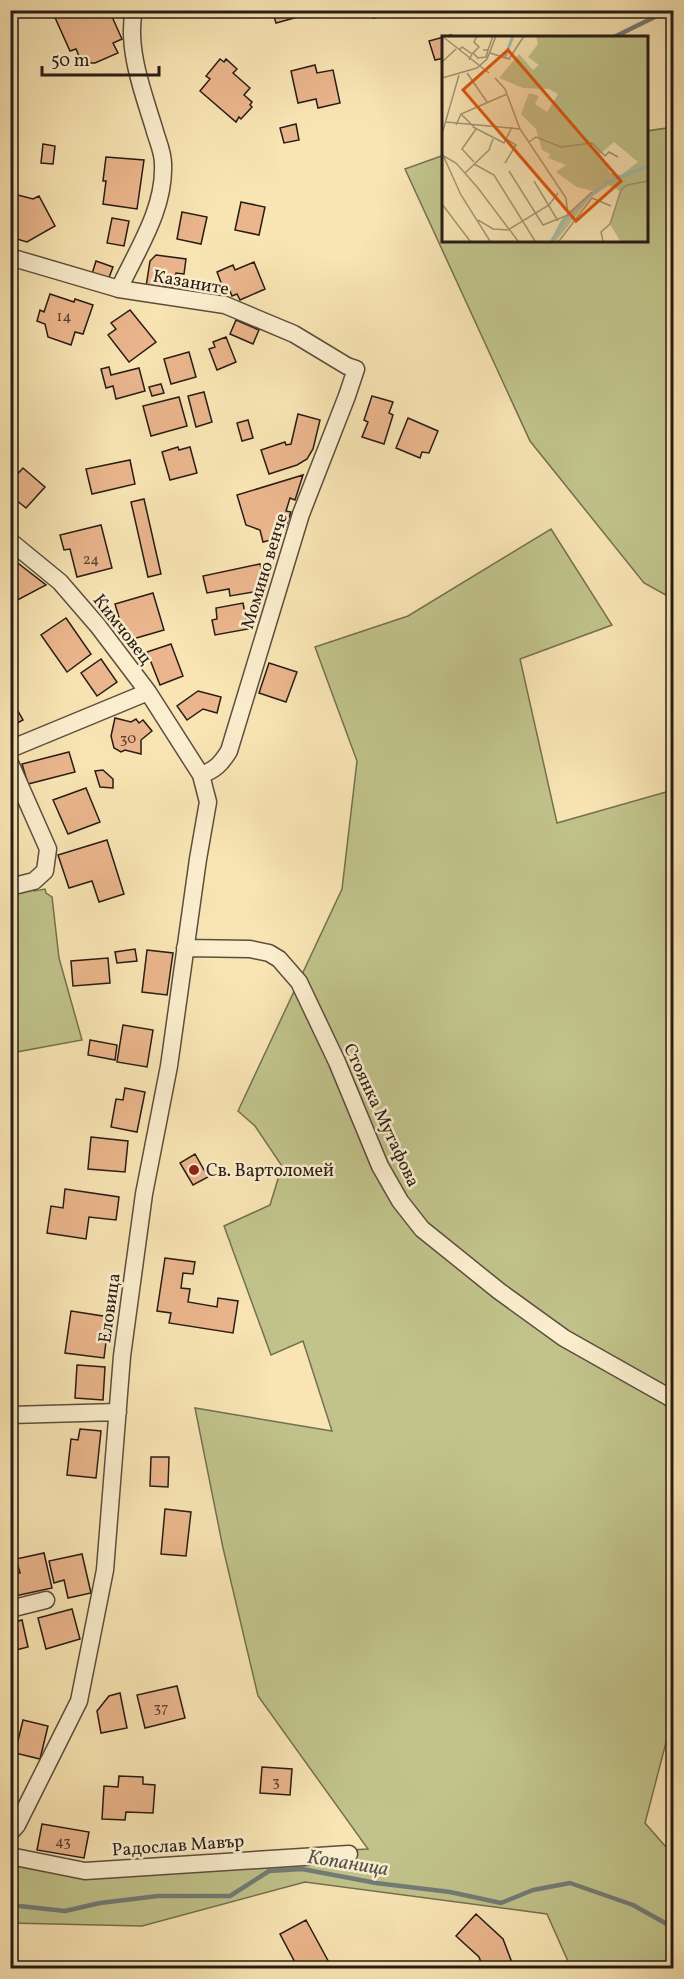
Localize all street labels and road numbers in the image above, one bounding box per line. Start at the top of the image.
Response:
street label: Казаните [150,264,231,302]
street label: Момино венче [236,510,295,632]
street label: Кимчовец [86,589,157,670]
street label: Стоянка Мутафова [336,1040,425,1192]
street label: Еловица [93,1272,128,1345]
street label: Радослав Мавър [111,1829,245,1864]

